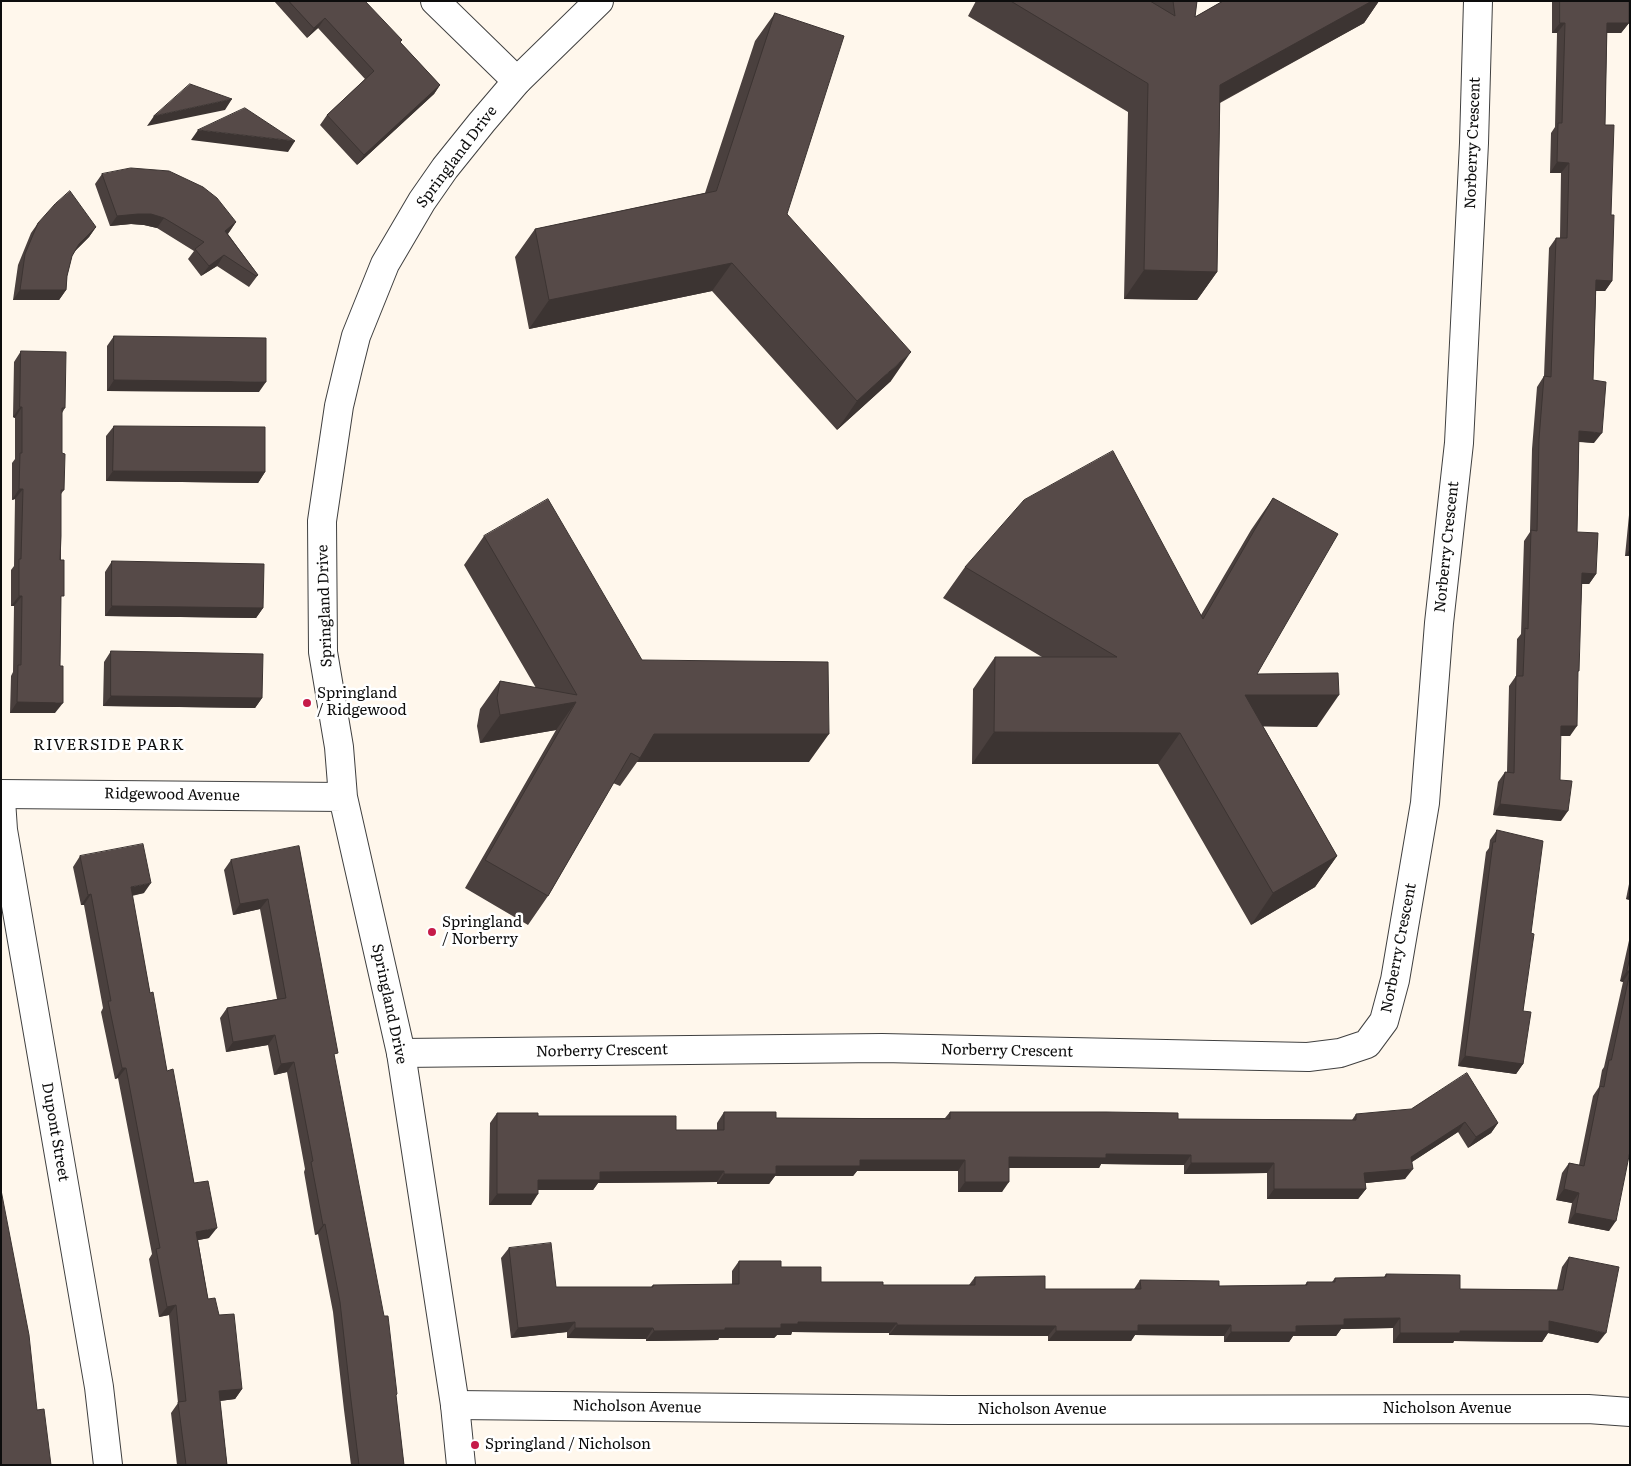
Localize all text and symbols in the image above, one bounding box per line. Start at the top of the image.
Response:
street label: Norberry Crescent [1462,77,1484,209]
street label: Springland Drive [413,103,501,211]
street label: Norberry Crescent [1431,480,1463,614]
street label: Springland Drive [314,544,336,668]
place label: Springland / Ridgewood [317,685,407,720]
marker: Springland / Ridgewood [301,697,313,709]
district label: RIVERSIDE PARK [32,735,186,755]
street label: Ridgewood Avenue [104,785,240,805]
street label: Norberry Crescent [1378,881,1420,1015]
place label: Springland / Norberry [442,914,522,949]
marker: Springland / Norberry [426,926,438,938]
street label: Springland Drive [367,942,411,1066]
street label: Norberry Crescent [536,1041,668,1061]
street label: Norberry Crescent [941,1041,1073,1061]
street label: Dupont Street [37,1081,73,1183]
street label: Nicholson Avenue [572,1397,702,1417]
street label: Nicholson Avenue [1383,1400,1511,1418]
street label: Nicholson Avenue [978,1401,1106,1419]
place label: Springland / Nicholson [485,1436,651,1454]
marker: Springland / Nicholson [469,1439,481,1451]

